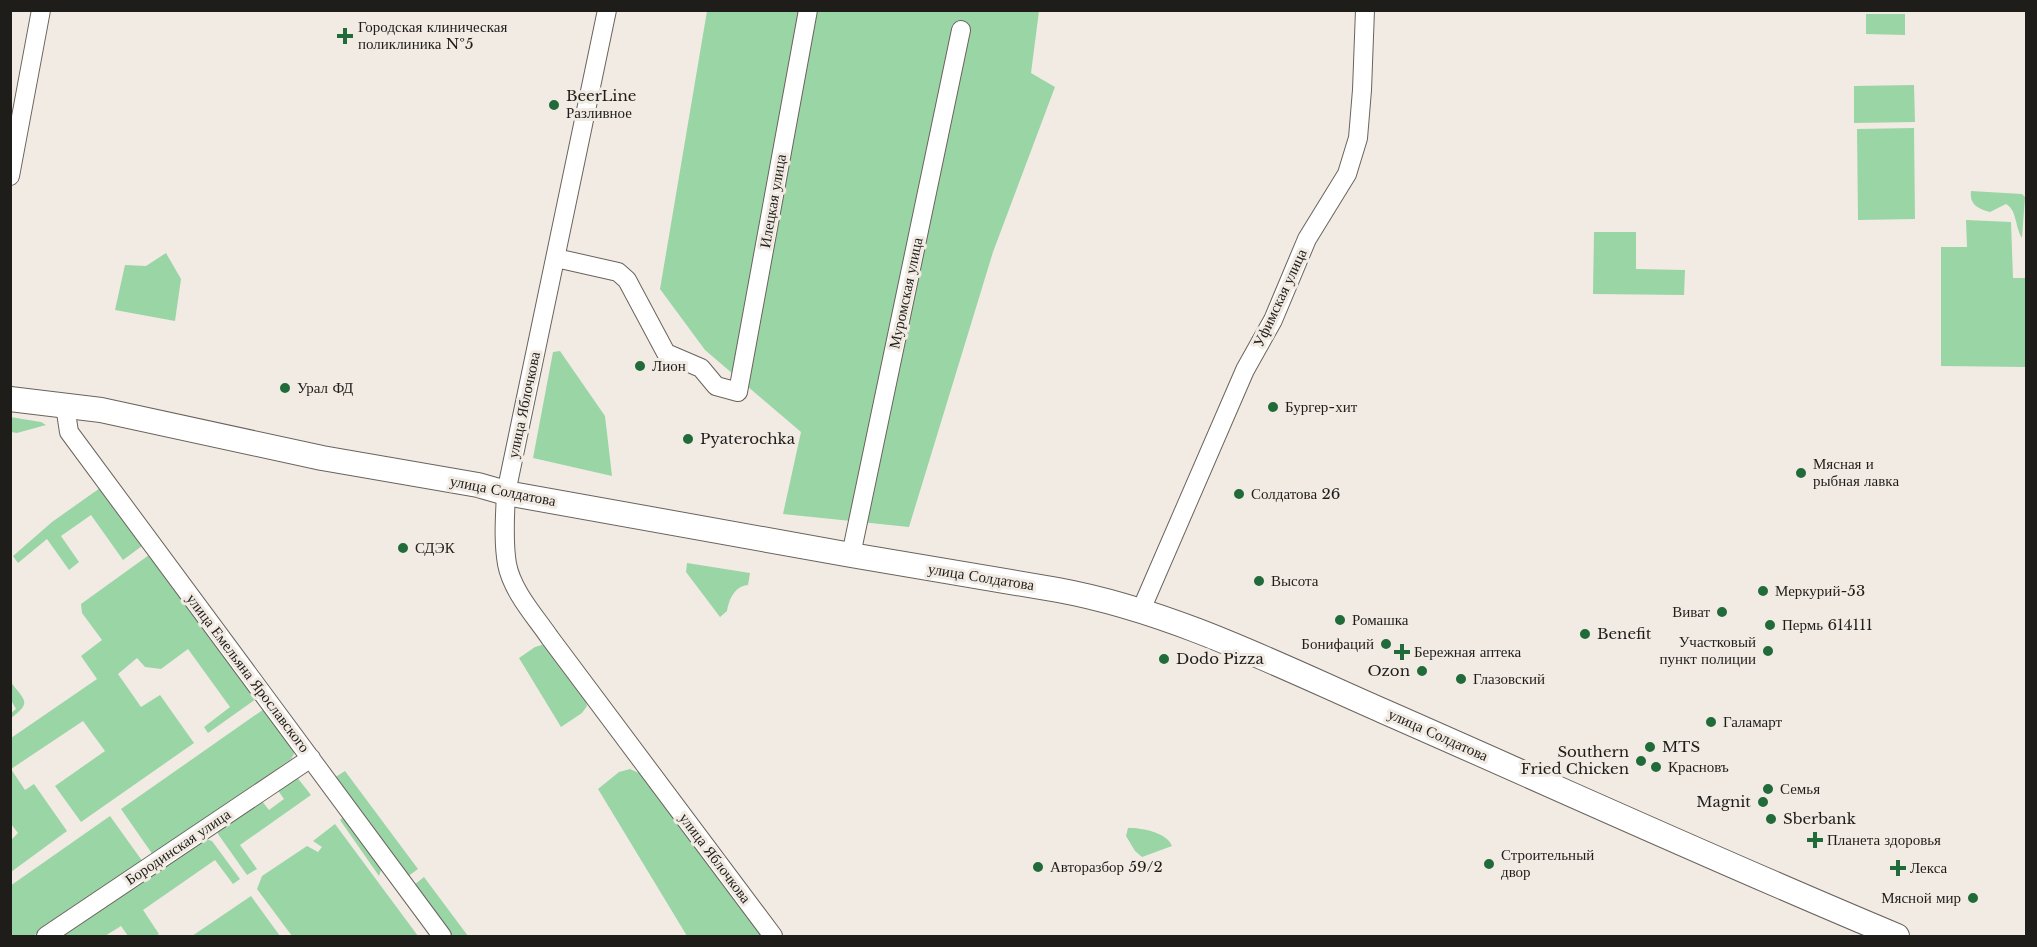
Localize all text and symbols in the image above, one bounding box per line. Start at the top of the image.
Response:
place label: Городская клиническая поликлиника №5 [358,17,507,53]
marker: Городская клиническая поликлиника №5 [336,27,354,45]
place label: BeerLine Разливное [566,86,636,122]
marker: BeerLine Разливное [547,98,561,112]
street label: Илецкая улица [755,152,790,249]
street label: Муромская улица [884,235,927,350]
street label: Уфимская улица [1248,245,1311,350]
street label: улица Яблочкова [503,350,544,460]
place label: Лион [652,356,686,375]
marker: Лион [633,359,647,373]
place label: Урал ФД [297,378,353,397]
marker: Урал ФД [278,381,292,395]
place label: Бургер-хит [1285,397,1358,416]
marker: Бургер-хит [1266,400,1280,414]
place label: Pyaterochka [700,429,796,448]
marker: Pyaterochka [681,432,695,446]
place label: Мясная и рыбная лавка [1813,454,1899,490]
marker: Мясная и рыбная лавка [1794,466,1808,480]
street label: улица Солдатова [449,471,558,510]
place label: Солдатова 26 [1251,484,1340,503]
marker: Солдатова 26 [1232,487,1246,501]
place label: СДЭК [415,538,456,557]
marker: СДЭК [396,541,410,555]
street label: улица Солдатова [927,559,1036,594]
place label: Высота [1271,571,1319,590]
marker: Высота [1252,574,1266,588]
place label: Меркурий-53 [1775,581,1865,600]
marker: Меркурий-53 [1756,584,1770,598]
street label: улица Емельяна Ярославского [182,590,314,756]
place label: Виват [1672,602,1710,621]
marker: Виват [1715,605,1729,619]
place label: Ромашка [1352,610,1409,629]
marker: Ромашка [1333,613,1347,627]
place label: Пермь 614111 [1782,615,1873,634]
marker: Пермь 614111 [1763,618,1777,632]
place label: Benefit [1597,624,1652,643]
marker: Benefit [1578,627,1592,641]
place label: Участковый пункт полиции [1660,632,1756,668]
place label: Бонифаций [1301,634,1374,653]
marker: Бонифаций [1379,637,1393,651]
place label: Бережная аптека [1414,642,1521,661]
marker: Участковый пункт полиции [1761,644,1775,658]
marker: Бережная аптека [1395,645,1409,659]
place label: Dodo Pizza [1176,649,1264,668]
marker: Dodo Pizza [1157,652,1171,666]
place label: Ozon [1367,661,1410,680]
marker: Ozon [1415,664,1429,678]
place label: Глазовский [1473,669,1545,688]
marker: Глазовский [1454,672,1468,686]
street label: улица Солдатова [1385,704,1491,765]
place label: Галамарт [1723,712,1783,731]
marker: Галамарт [1704,715,1718,729]
place label: MTS [1662,737,1700,756]
marker: MTS [1643,740,1657,754]
place label: Southern Fried Chicken [1521,742,1629,778]
marker: Southern Fried Chicken [1634,754,1648,768]
place label: Красновъ [1668,757,1729,776]
marker: Красновъ [1649,760,1663,774]
place label: Семья [1780,779,1820,798]
marker: Семья [1761,782,1775,796]
place label: Magnit [1696,792,1751,811]
marker: Magnit [1756,795,1770,809]
street label: Бородинская улица [121,804,234,889]
street label: улица Яблочкова [675,809,756,907]
place label: Sberbank [1783,809,1857,828]
marker: Sberbank [1764,812,1778,826]
place label: Планета здоровья [1827,830,1941,849]
marker: Планета здоровья [1808,833,1822,847]
place label: Строительный двор [1501,845,1594,881]
place label: Авторазбор 59/2 [1050,857,1163,876]
marker: Строительный двор [1482,857,1496,871]
place label: Лекса [1910,858,1947,877]
marker: Авторазбор 59/2 [1031,860,1045,874]
marker: Лекса [1891,861,1905,875]
place label: Мясной мир [1881,888,1961,907]
marker: Мясной мир [1966,891,1980,905]

